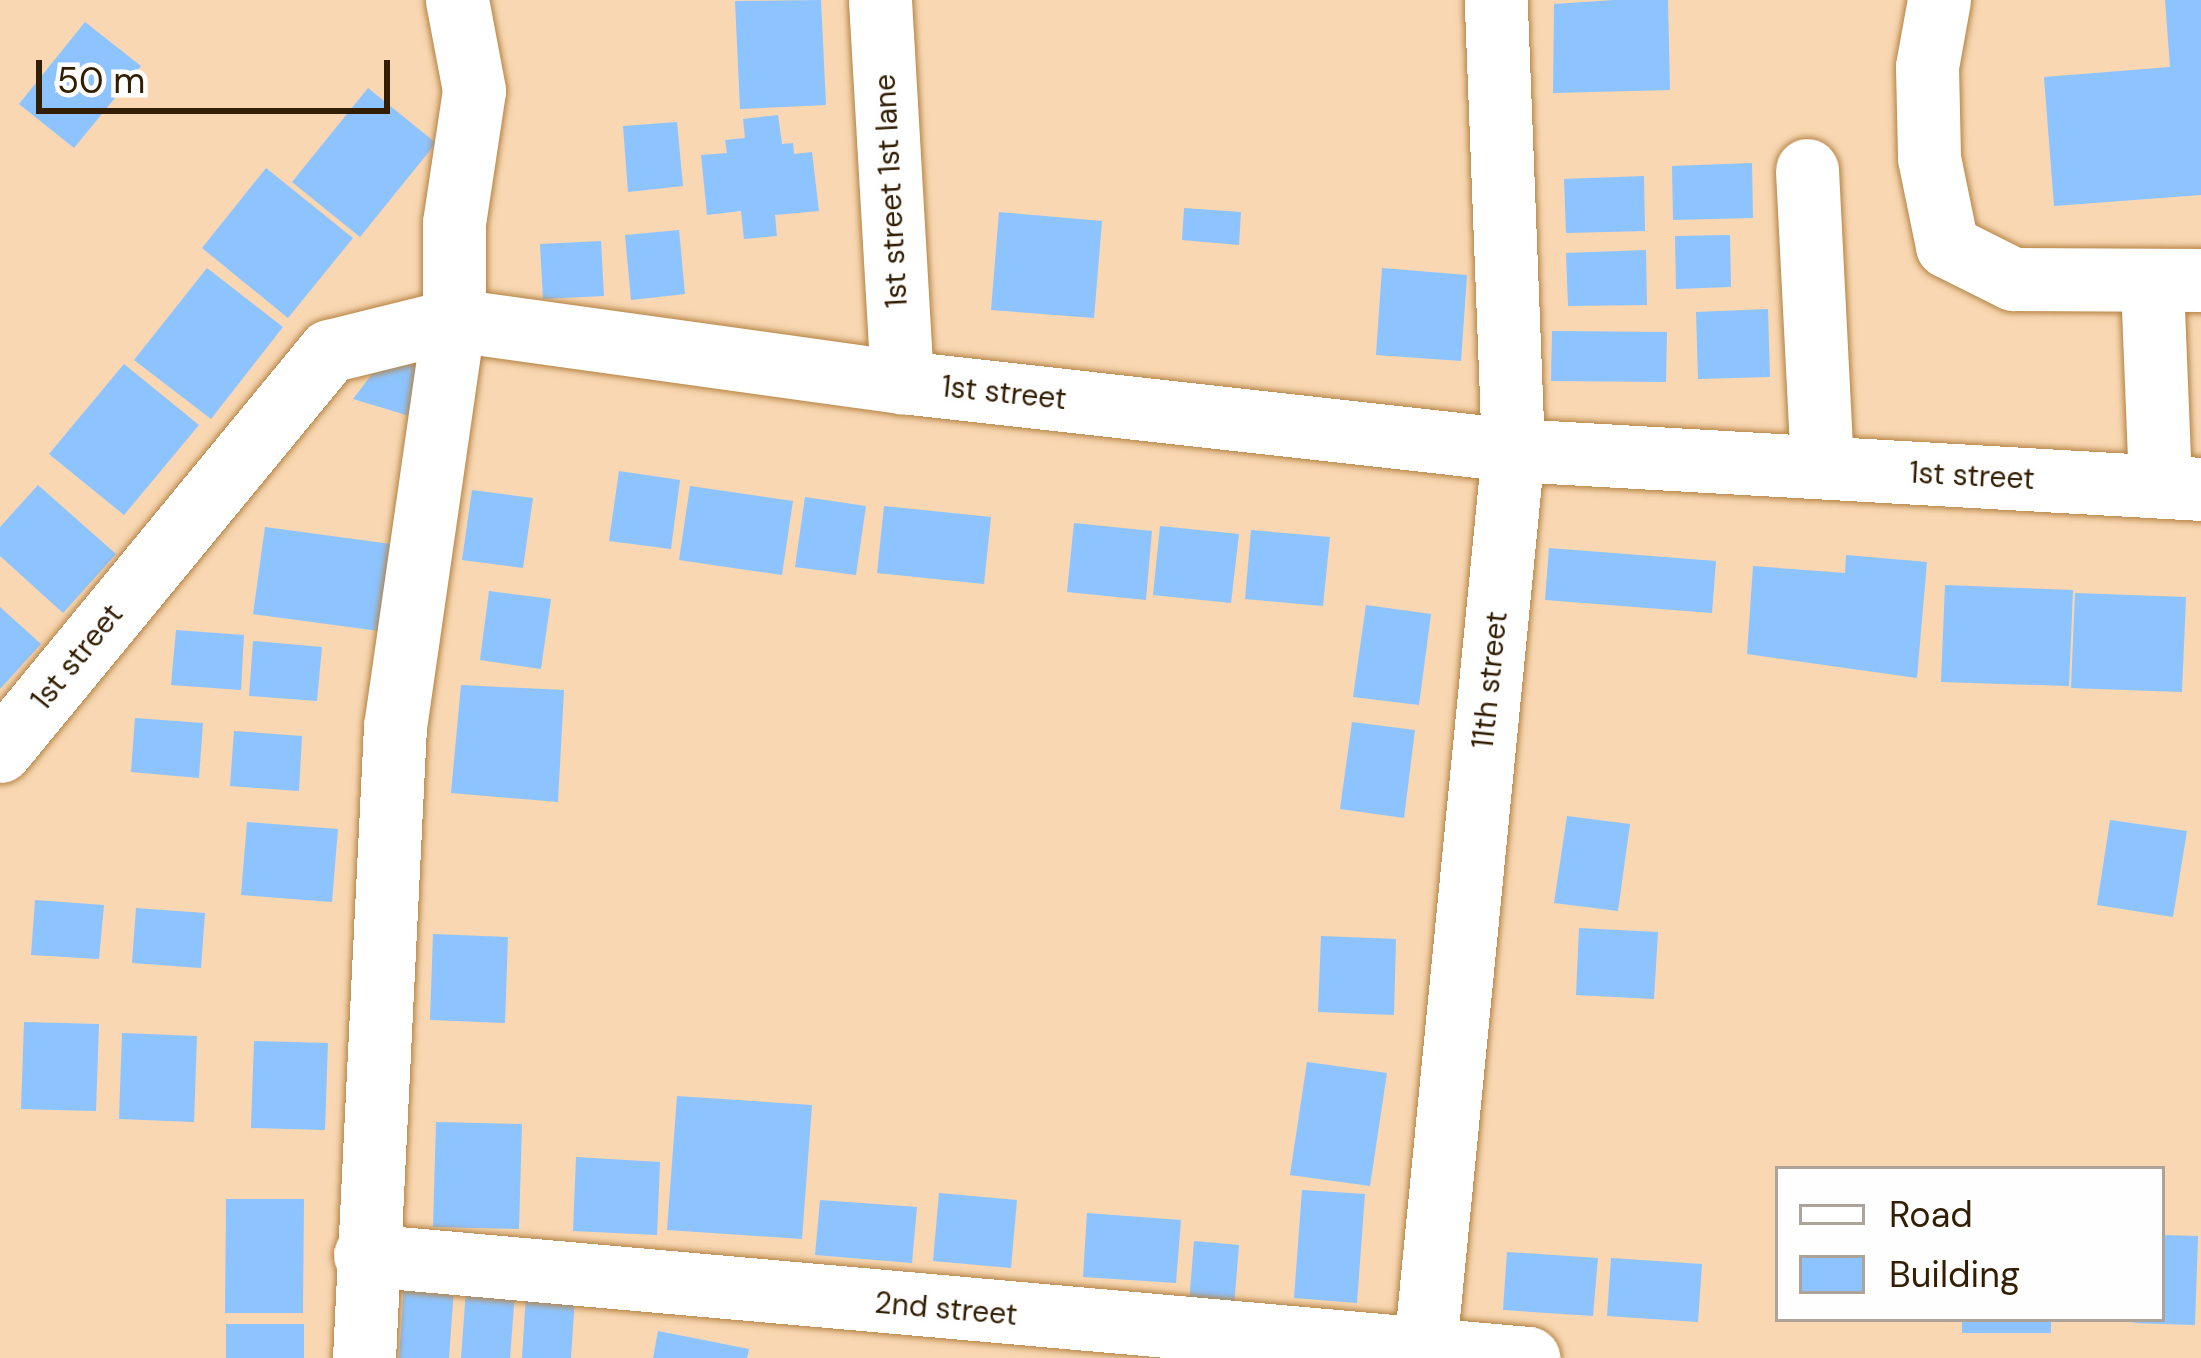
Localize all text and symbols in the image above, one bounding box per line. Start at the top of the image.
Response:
scale bar [42,36,396,110]
text: 50 m [57,57,145,104]
street label: 1st street 1st lane [867,73,915,309]
street label: 1st street [940,369,1068,417]
street label: 1st street [1908,455,2036,497]
street label: 1st street [24,597,130,717]
street label: 11th street [1465,610,1515,750]
legend [1775,1166,2165,1322]
text: Road [1889,1191,1973,1238]
text: Building [1889,1251,2020,1298]
street label: 2nd street [873,1285,1019,1333]

